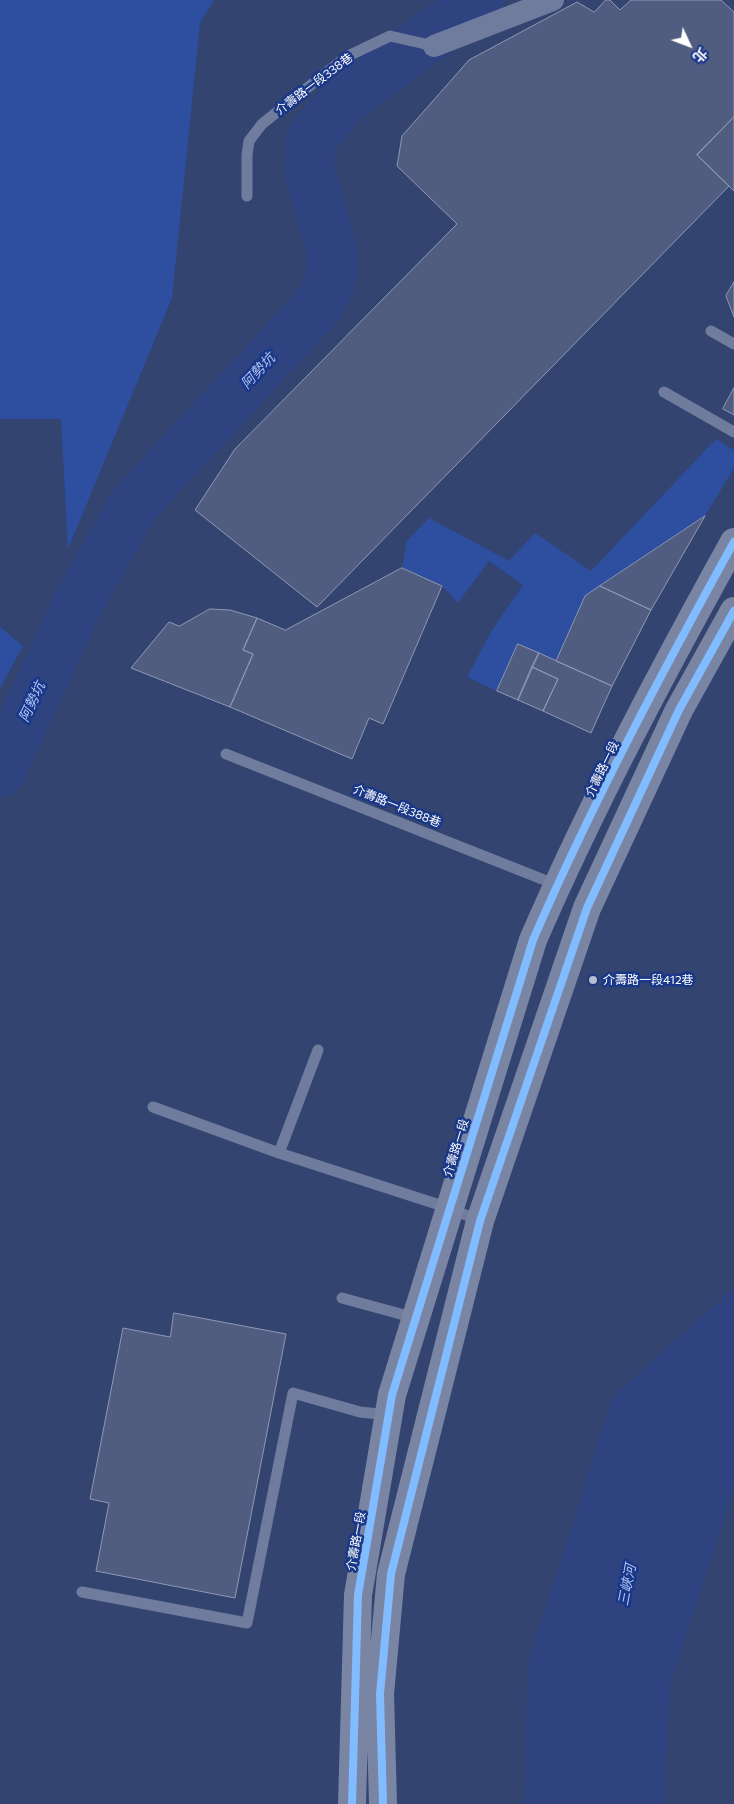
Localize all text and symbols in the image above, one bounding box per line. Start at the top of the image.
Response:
north arrow [664,20,714,70]
text: 北 [689,45,711,66]
street label: 介壽路一段338巷 [273,50,355,118]
water label: 阿勢坑 [238,350,278,392]
water label: 阿勢坑 [16,679,48,725]
street label: 介壽路一段 [582,739,622,799]
street label: 介壽路一段388巷 [351,782,443,830]
place label: 介壽路一段412巷 [603,973,694,987]
marker: 介壽路一段412巷 [587,974,599,986]
street label: 介壽路一段 [440,1117,472,1179]
street label: 介壽路一段 [344,1510,368,1572]
water label: 三峽河 [615,1563,639,1607]

